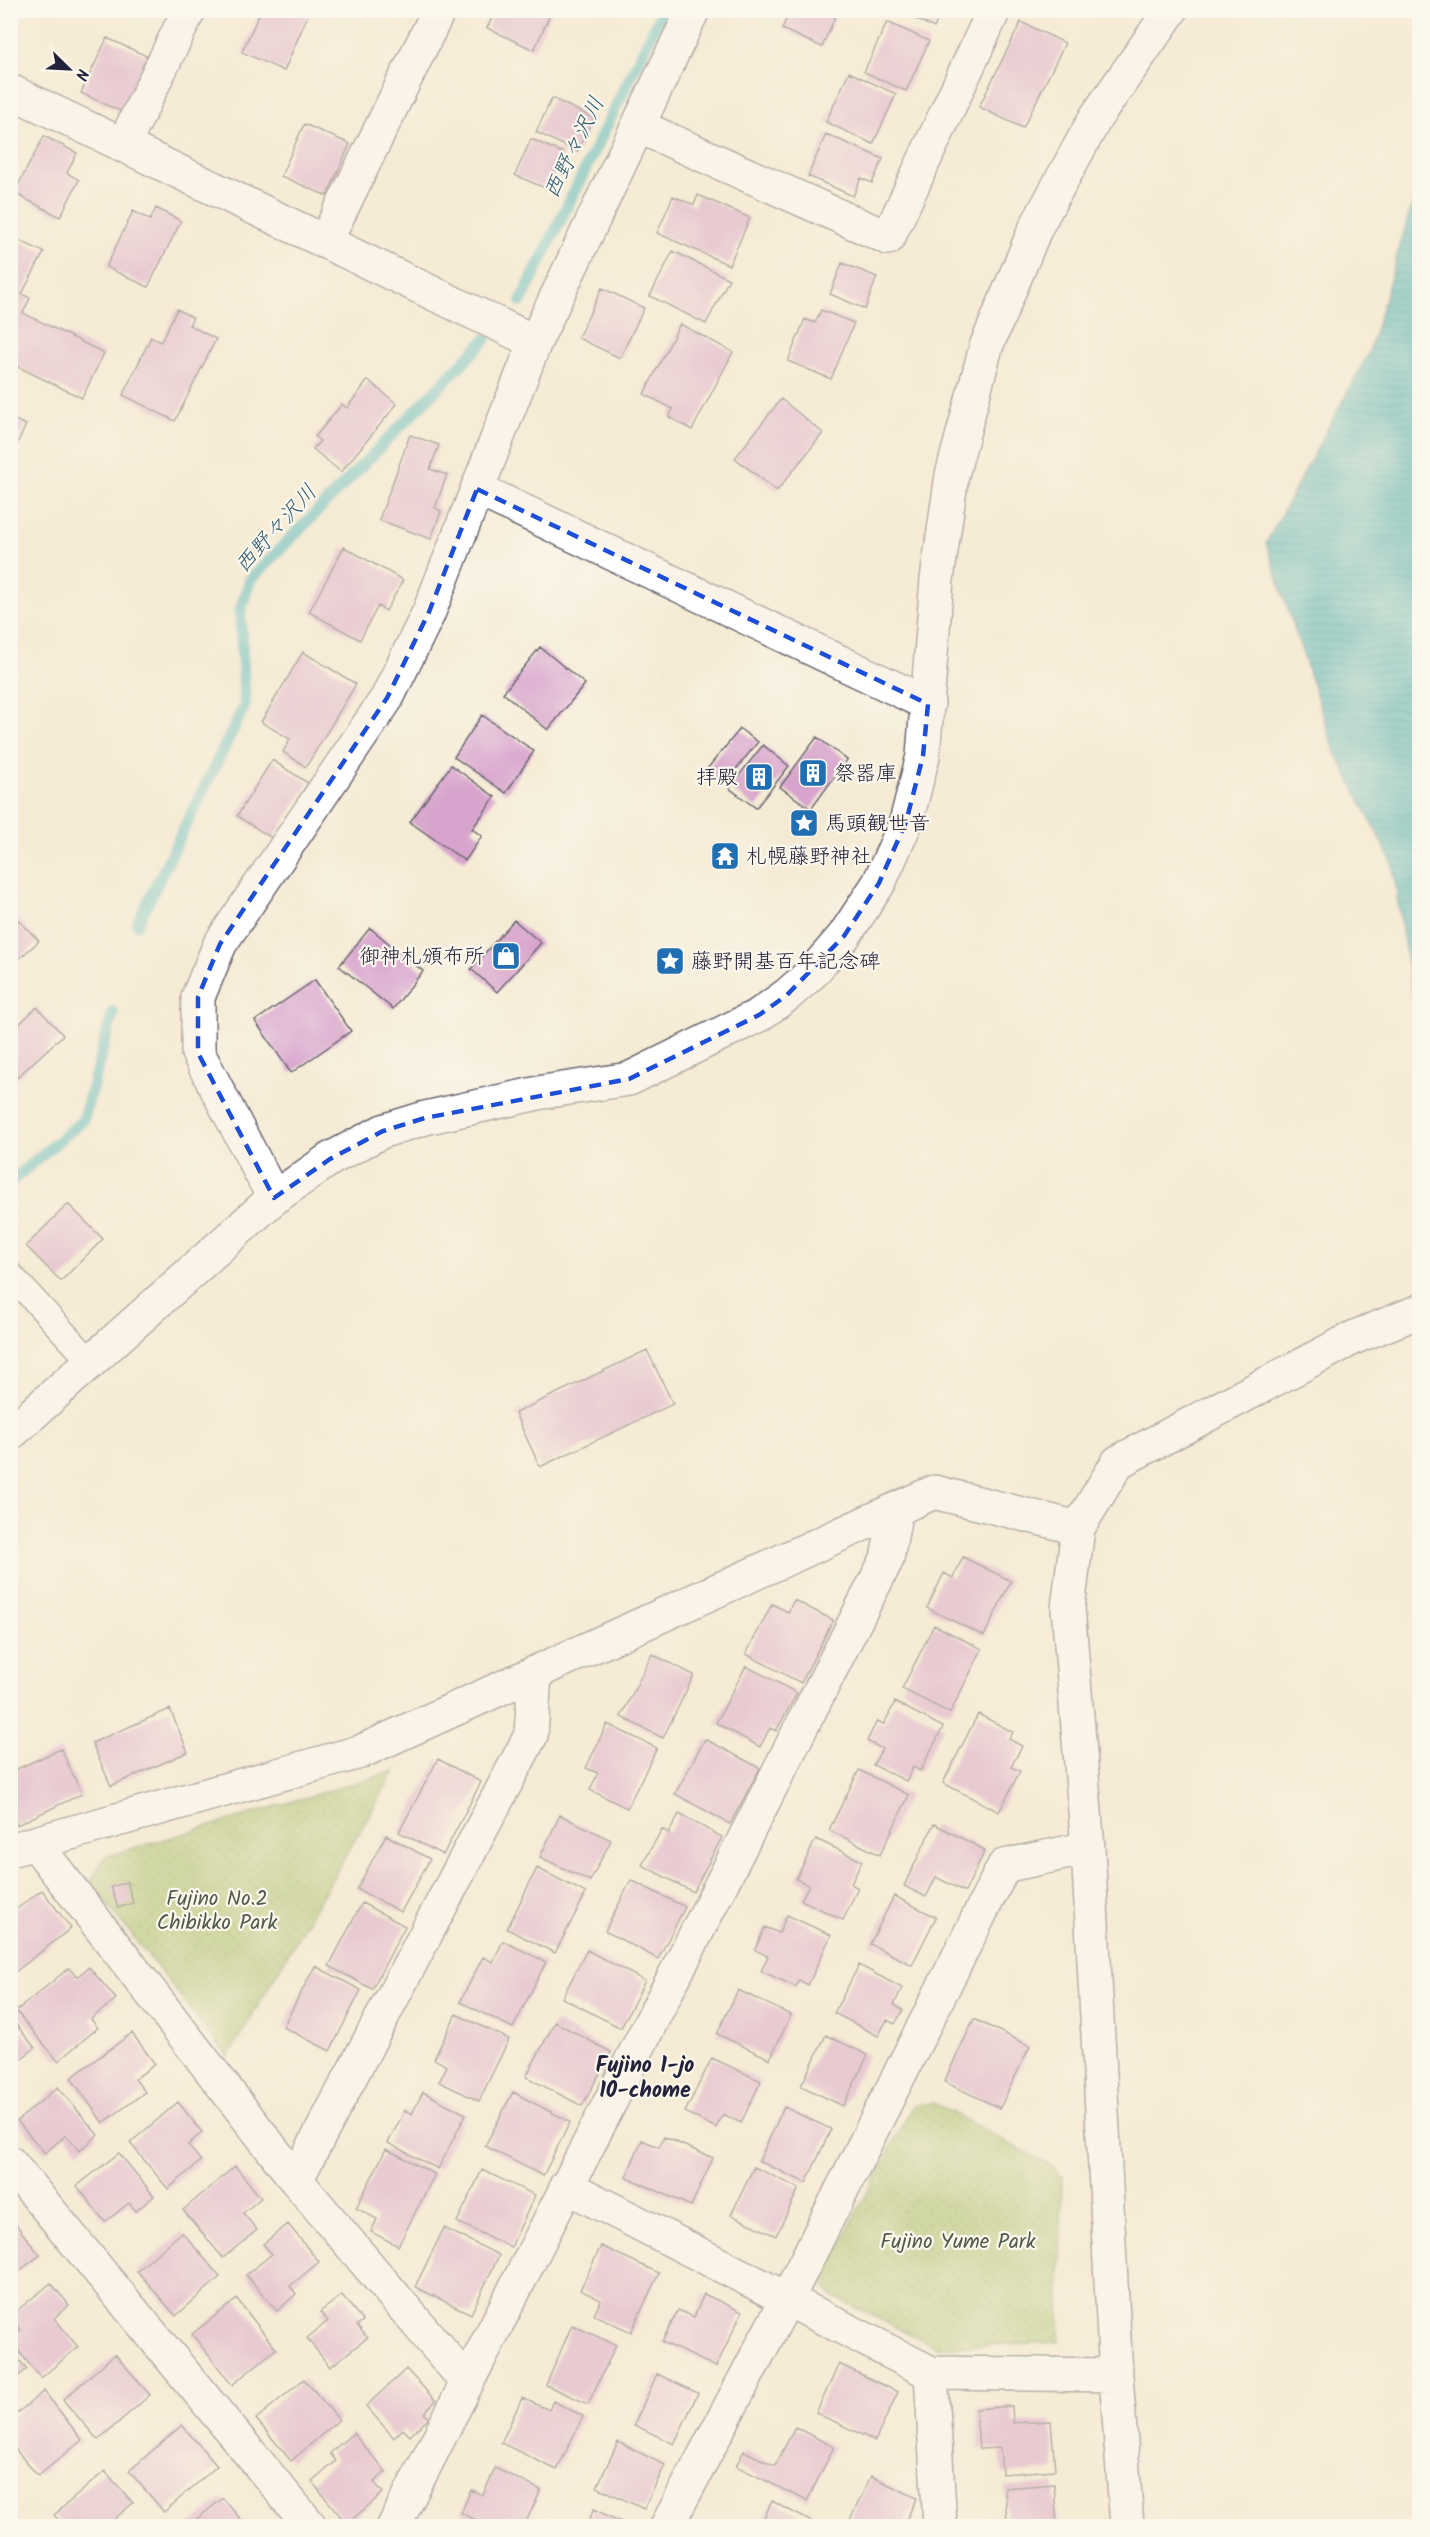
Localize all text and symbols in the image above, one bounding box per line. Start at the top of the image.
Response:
north arrow [39,39,99,99]
text: N [68,65,95,84]
water label: 西野々沢川 [535,91,615,205]
water label: 西野々沢川 [227,477,327,582]
building icon: 祭器庫 [797,757,829,789]
place label: 祭器庫 [834,758,897,791]
building icon: 拝殿 [743,761,775,793]
place label: 拝殿 [696,762,738,795]
place icon: 馬頭観世音 [788,807,820,839]
place label: 馬頭観世音 [825,808,930,841]
temple icon: 札幌藤野神社 [709,840,741,872]
place label: 札幌藤野神社 [746,841,872,874]
shop icon: 御神札頒布所 [490,940,522,972]
place label: 御神札頒布所 [359,941,485,974]
place icon: 藤野開基百年記念碑 [654,945,686,977]
place label: 藤野開基百年記念碑 [691,946,880,979]
park label: Fujino No.2 Chibikko Park [157,1883,277,1940]
district label: Fujino 1-jo 10-chome [596,2049,694,2109]
park label: Fujino Yume Park [880,2226,1036,2259]

